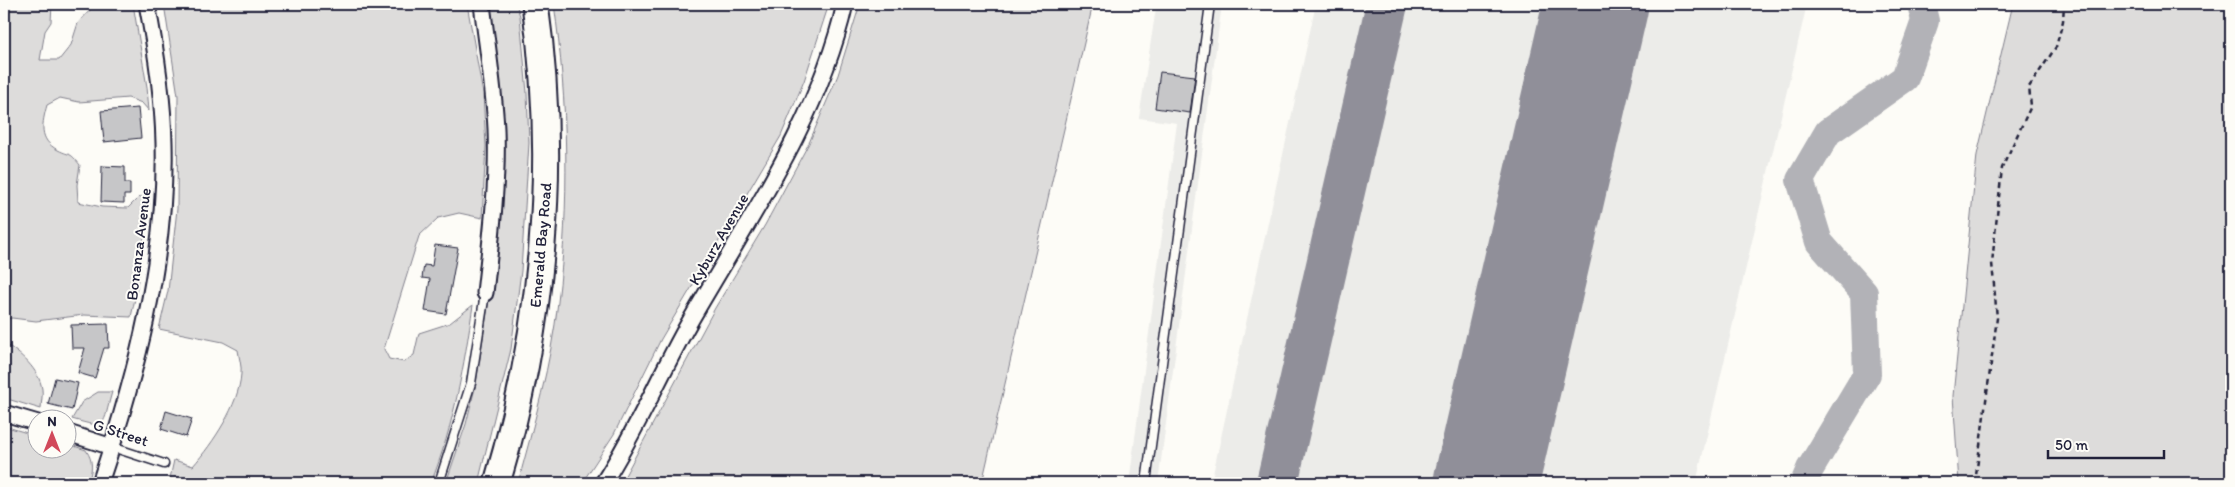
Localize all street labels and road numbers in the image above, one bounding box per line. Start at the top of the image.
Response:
street label: Emerald Bay Road [526,182,555,308]
street label: Bonanza Avenue [122,186,155,301]
street label: Kyburz Avenue [684,190,752,289]
street label: G Street [91,415,151,450]

